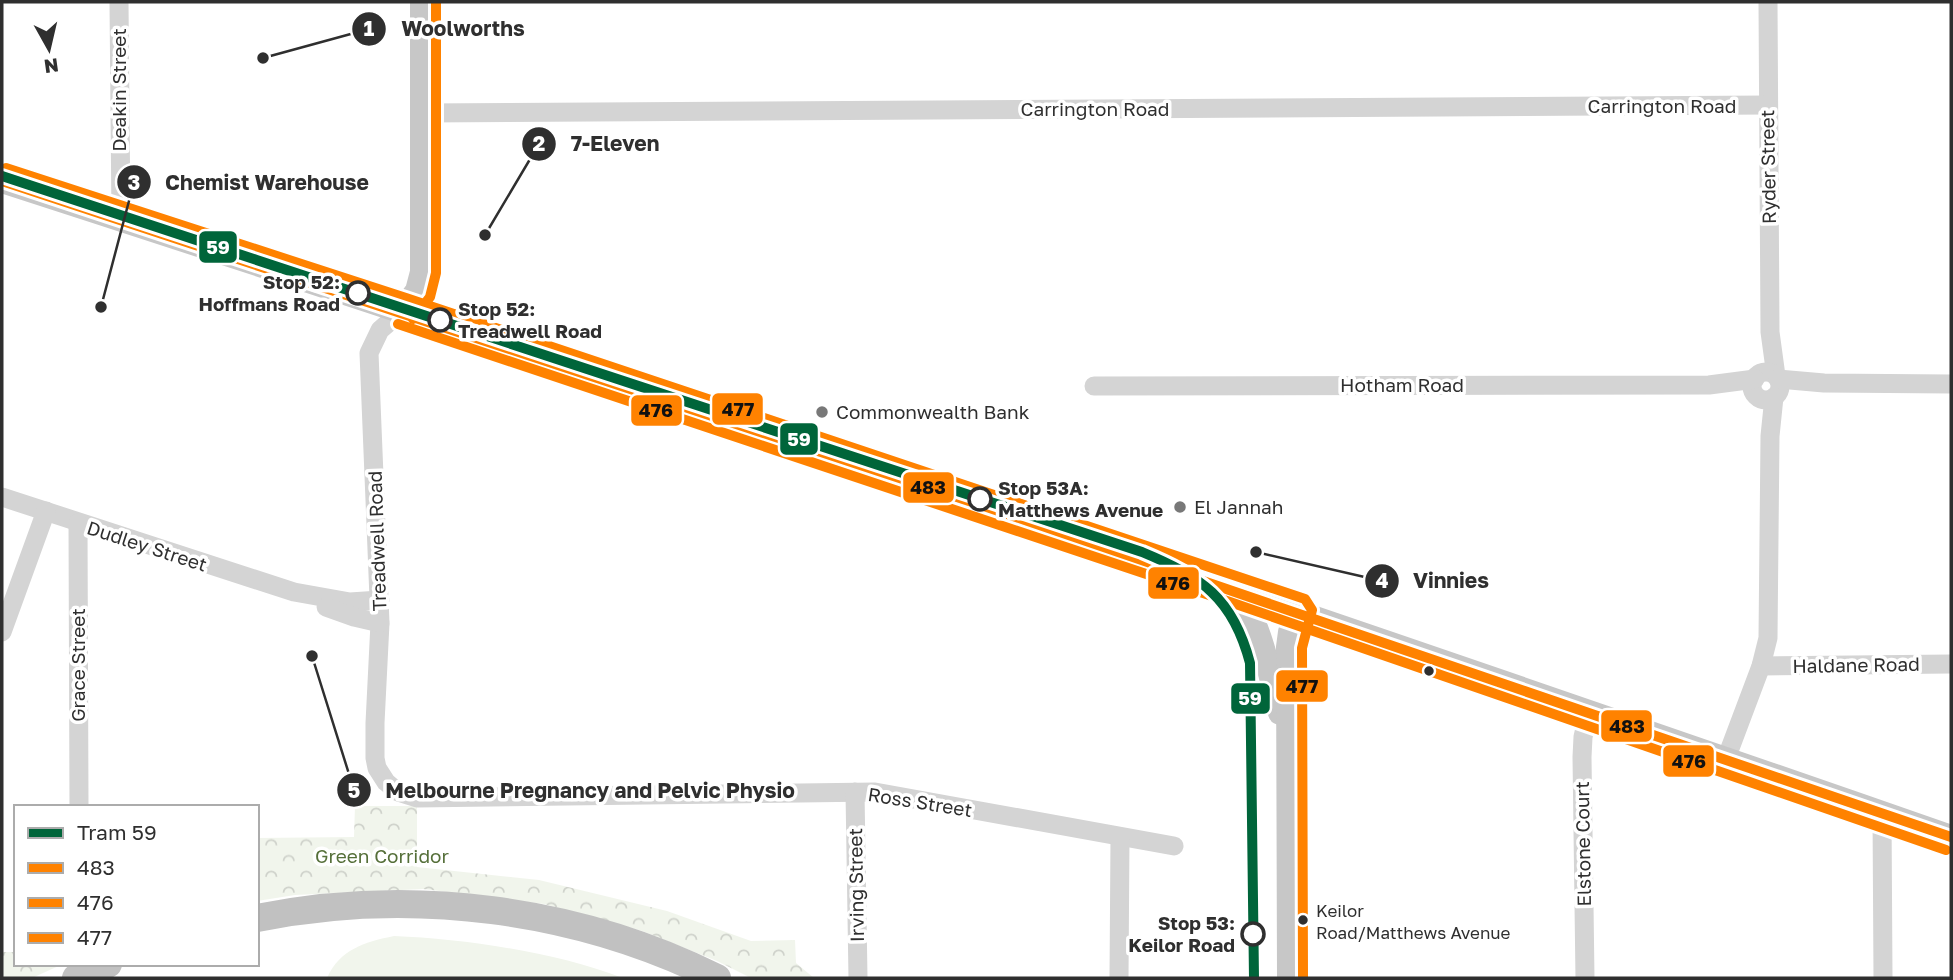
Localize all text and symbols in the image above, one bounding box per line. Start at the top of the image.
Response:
callout: Woolworths [352,8,538,50]
north arrow [14,14,84,84]
text: 1 [364,15,375,41]
text: Woolworths [401,15,525,41]
street label: Deakin Street [107,28,130,152]
text: N [43,54,60,79]
street label: Carrington Road [1588,94,1736,117]
street label: Carrington Road [1021,97,1169,120]
street label: Ryder Street [1755,110,1780,224]
callout: 7-Eleven [521,123,673,165]
text: 2 [533,130,546,156]
text: 7-Eleven [571,130,659,156]
callout: Chemist Warehouse [116,161,383,203]
text: 3 [128,169,140,195]
text: Chemist Warehouse [165,169,369,195]
line badge: 59 [198,230,238,264]
text: 59 [206,235,230,258]
place label: Stop 52: Hoffmans Road [198,270,340,315]
marker: Stop 52: Hoffmans Road [346,281,370,305]
place label: Stop 52: Treadwell Road [458,297,602,342]
marker: Stop 52: Treadwell Road [428,308,452,332]
street label: Hotham Road [1340,373,1464,396]
line badge: 477 [711,392,764,426]
line badge: 476 [630,394,683,427]
text: 477 [722,397,754,420]
text: 476 [639,398,673,421]
place label: Commonwealth Bank [836,400,1030,423]
marker: Commonwealth Bank [814,404,830,420]
line badge: 59 [779,422,819,456]
text: 59 [787,427,811,450]
street label: Treadwell Road [363,470,390,612]
line badge: 483 [902,471,955,504]
text: 483 [910,475,946,498]
place label: Stop 53A: Matthews Avenue [998,476,1163,521]
marker: Stop 53A: Matthews Avenue [968,487,992,511]
place label: El Jannah [1194,495,1284,518]
marker: El Jannah [1172,499,1188,515]
street label: Dudley Street [84,515,210,576]
callout: Vinnies [1364,560,1503,602]
line badge: 476 [1147,566,1200,600]
text: 4 [1375,567,1389,593]
text: Vinnies [1413,567,1489,593]
text: 476 [1156,571,1190,594]
street label: Grace Street [66,608,89,722]
street label: Haldane Road [1792,652,1920,677]
unlabelled marker [1422,664,1436,678]
line badge: 477 [1275,669,1329,703]
text: 477 [1286,674,1318,697]
line badge: 59 [1230,682,1271,715]
text: 59 [1238,686,1262,709]
line badge: 483 [1600,709,1653,743]
text: 483 [1609,714,1645,737]
line badge: 476 [1662,744,1715,778]
text: 476 [1672,749,1706,772]
callout: Melbourne Pregnancy and Pelvic Physio [336,769,809,811]
text: 5 [348,777,361,803]
text: Melbourne Pregnancy and Pelvic Physio [385,777,795,803]
street label: Elstone Court [1570,781,1595,907]
street label: Ross Street [866,782,974,821]
legend [14,805,259,966]
text: Tram 59 [77,819,157,845]
street label: Irving Street [843,828,868,942]
park label: Green Corridor [315,844,449,867]
text: 483 [77,854,115,880]
text: 476 [77,889,114,915]
place label: Keilor Road/Matthews Avenue [1316,900,1511,943]
place label: Stop 53: Keilor Road [1128,911,1235,956]
marker: Keilor Road/Matthews Avenue [1296,913,1310,927]
marker: Stop 53: Keilor Road [1241,922,1265,946]
text: 477 [77,924,112,950]

